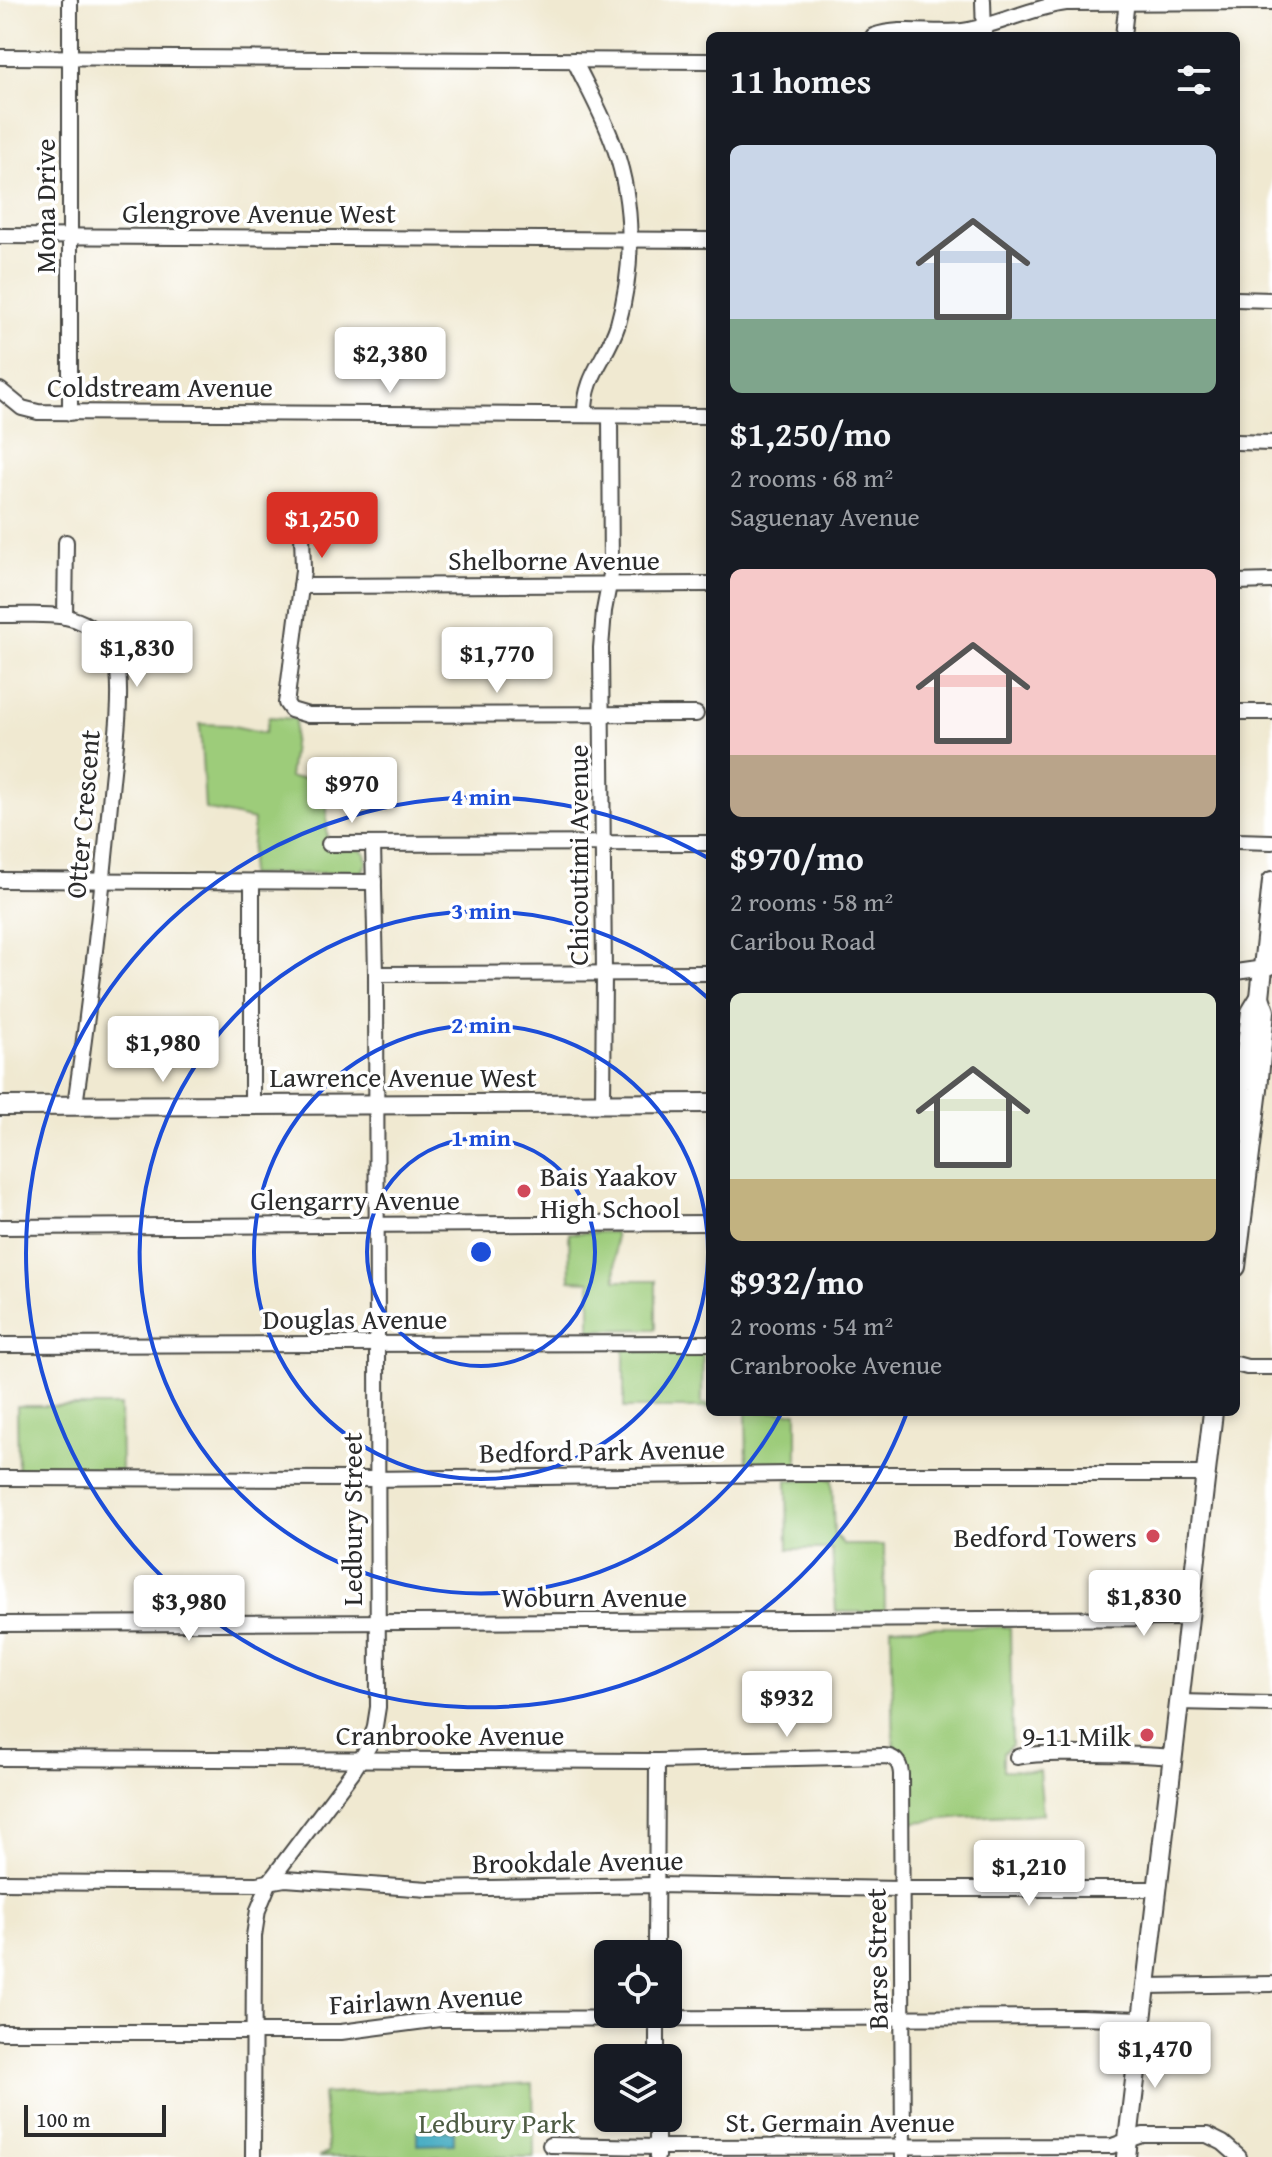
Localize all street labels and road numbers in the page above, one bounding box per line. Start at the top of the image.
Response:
street label: Mona Drive [24,138,65,274]
street label: Glengrove Avenue West [122,192,396,233]
street label: Coldstream Avenue [47,366,273,407]
street label: Shelborne Avenue [448,539,660,580]
street label: Otter Crescent [54,728,110,900]
street label: Chicoutimi Avenue [557,744,598,966]
street label: Lawrence Avenue West [269,1056,537,1097]
street label: Glengarry Avenue [250,1179,460,1220]
street label: Douglas Avenue [263,1298,447,1339]
street label: Bedford Park Avenue [479,1427,725,1473]
street label: Ledbury Street [331,1432,372,1606]
street label: Woburn Avenue [501,1576,687,1617]
street label: Cranbrooke Avenue [336,1714,564,1755]
street label: Brookdale Avenue [472,1839,684,1883]
street label: Barse Street [854,1888,898,2030]
street label: Fairlawn Avenue [328,1973,524,2025]
street label: St. Germain Avenue [725,2101,955,2142]

